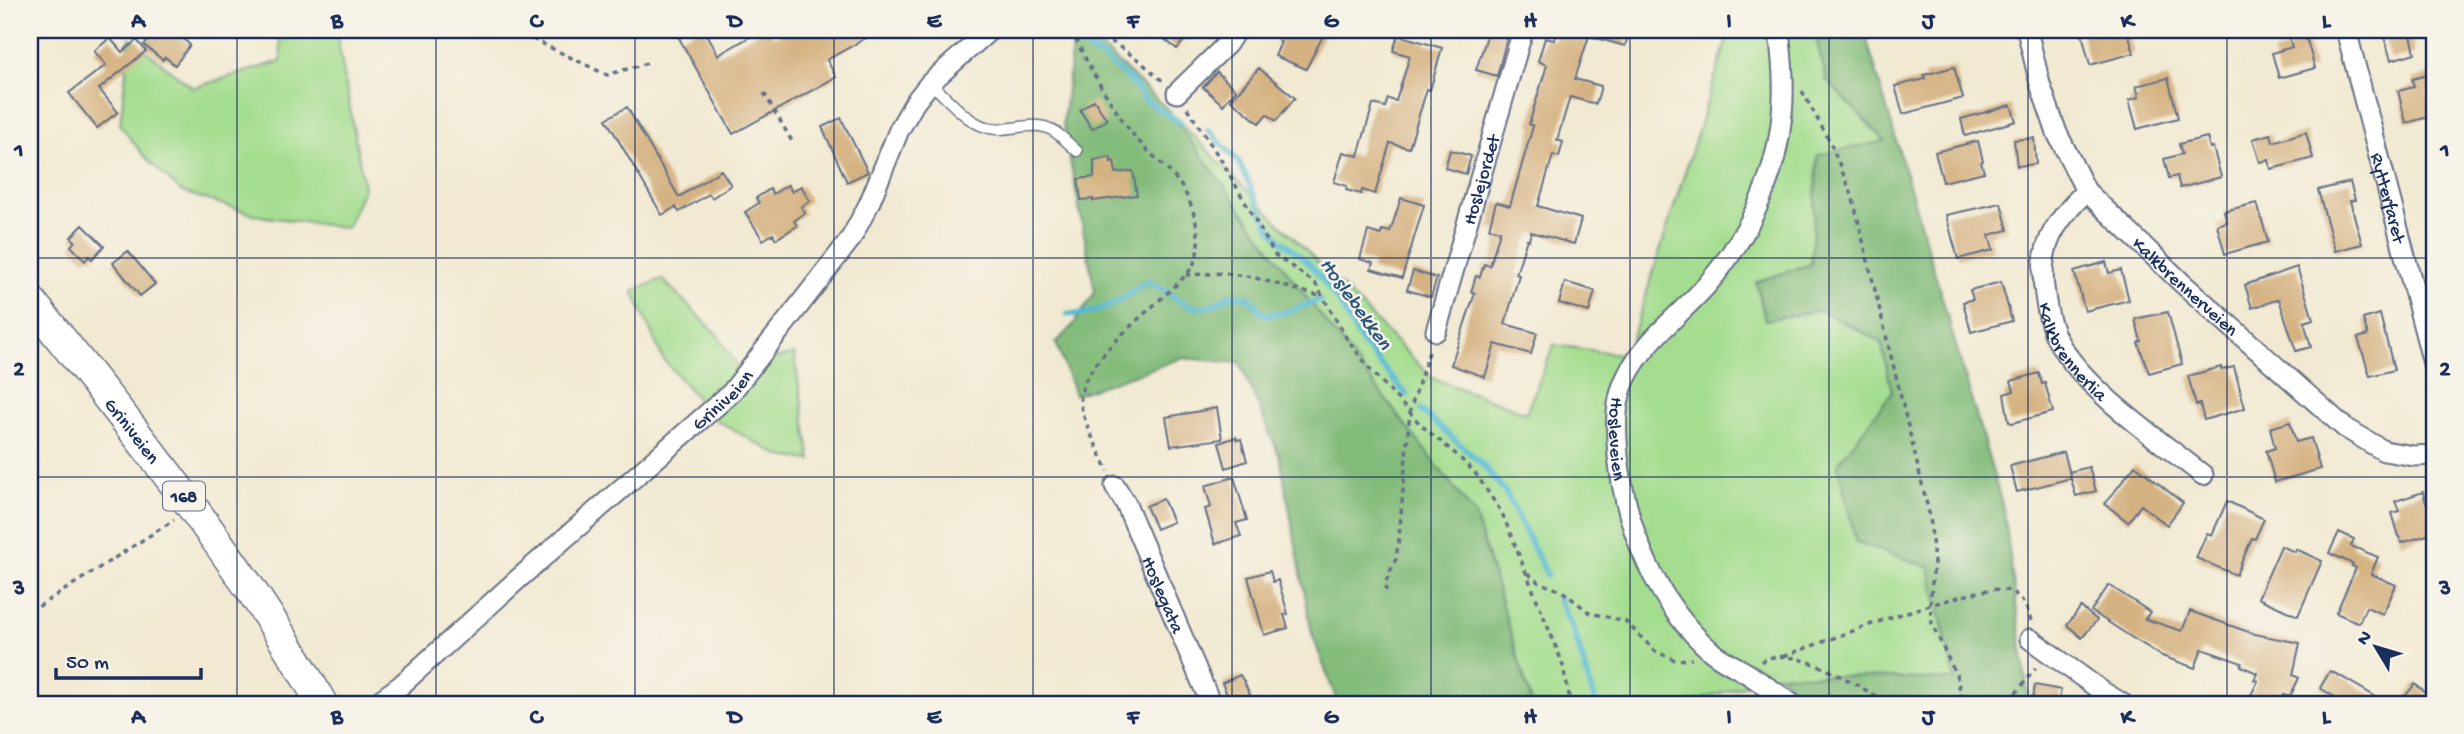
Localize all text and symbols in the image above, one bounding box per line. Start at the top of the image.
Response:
text: A [130,9,146,36]
text: B [330,9,344,36]
text: C [530,9,545,36]
text: D [726,9,744,36]
text: E [927,9,943,36]
text: F [1126,9,1141,36]
text: G [1324,9,1340,36]
text: H [1523,9,1537,36]
text: I [1726,9,1732,36]
text: J [1921,9,1936,36]
text: K [2120,9,2137,36]
text: L [2322,9,2332,36]
street label: Hoslejordet [1459,130,1508,228]
text: 1 [13,138,24,165]
text: 1 [2439,138,2450,165]
street label: Rytterfaret [2364,151,2410,248]
street label: Kalkbrennerveien [2126,233,2242,343]
water label: Hoslebekken [1312,254,1396,357]
street label: Kalkbrennerlia [2031,301,2112,409]
text: 2 [13,357,25,384]
text: 2 [2439,357,2451,384]
street label: Griniveien [688,366,760,437]
street label: Griniveien [98,395,163,470]
street label: Hosleveien [1601,395,1629,482]
road number: 168 [163,482,205,510]
street label: Hoslegata [1135,554,1188,639]
text: 3 [12,576,25,603]
text: 3 [2438,576,2451,603]
north arrow [2342,612,2412,682]
text: N [2352,627,2378,651]
scale bar [56,636,201,680]
text: 50 m [66,652,109,677]
text: A [130,705,146,732]
text: B [330,705,344,732]
text: C [530,705,545,732]
text: D [726,705,744,732]
text: E [927,705,943,732]
text: F [1126,705,1141,732]
text: G [1324,705,1340,732]
text: H [1523,705,1537,732]
text: I [1726,705,1732,732]
text: J [1921,705,1936,732]
text: K [2120,705,2137,732]
text: L [2322,705,2332,732]

